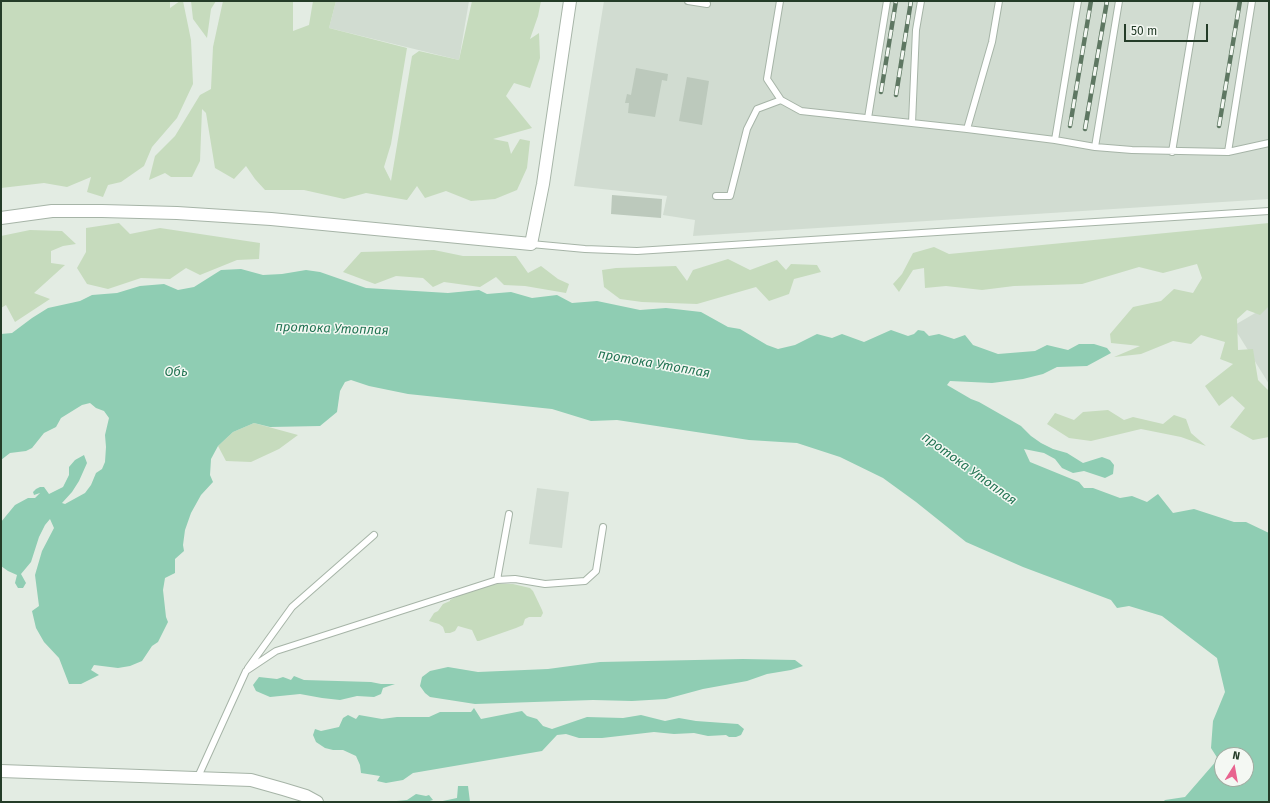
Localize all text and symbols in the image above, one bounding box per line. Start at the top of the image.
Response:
scale bar [1126,16,1210,42]
text: 50 m [1131,24,1157,38]
water label: протока Утоплая [275,319,389,339]
water label: протока Утоплая [597,346,711,382]
water label: Обь [164,364,188,380]
water label: протока Утоплая [919,429,1019,509]
north arrow [1214,747,1254,787]
text: N [1231,749,1241,763]

